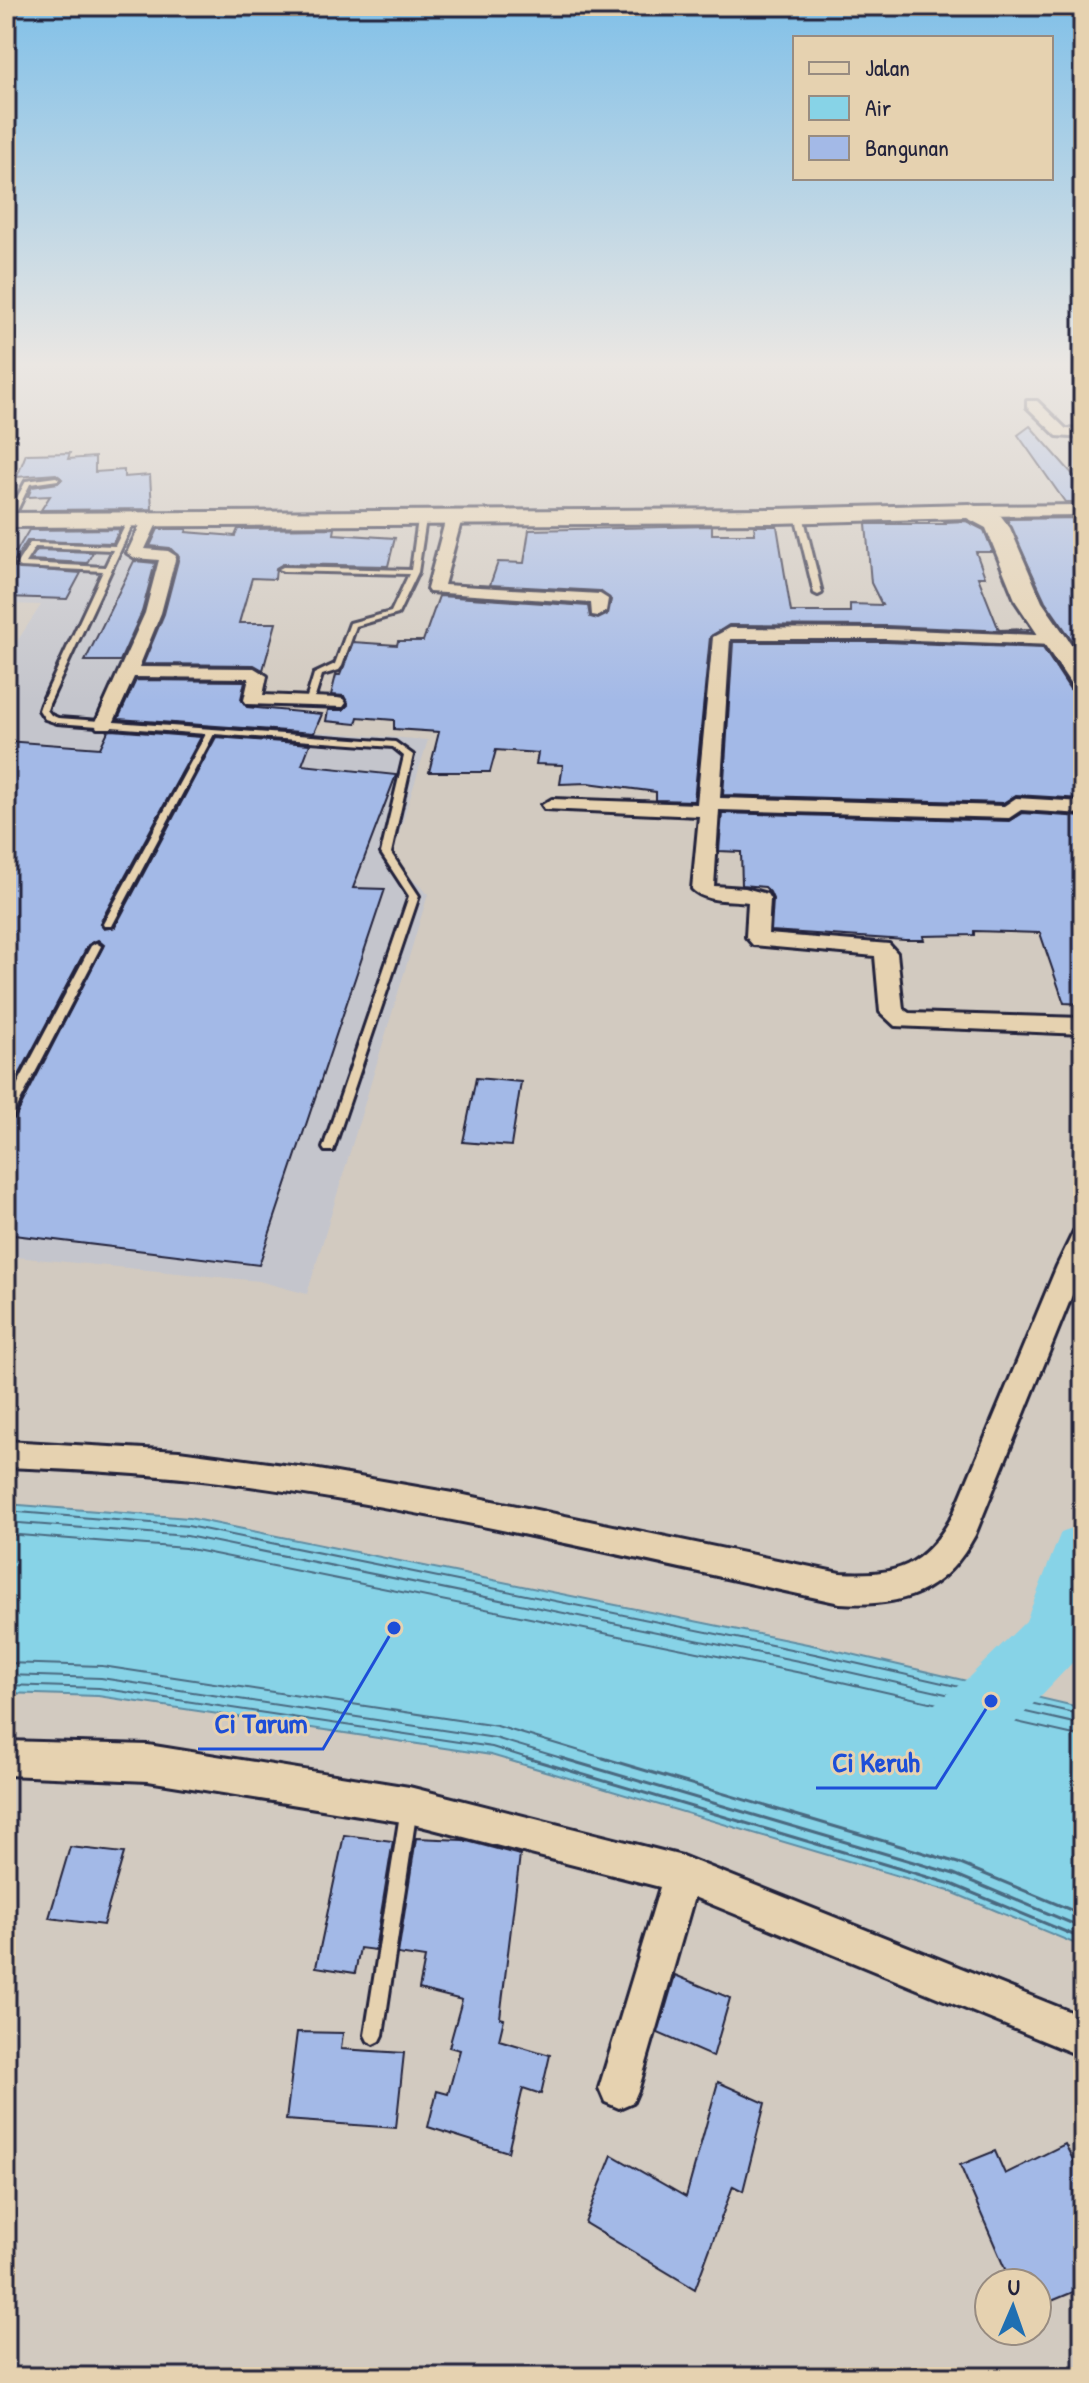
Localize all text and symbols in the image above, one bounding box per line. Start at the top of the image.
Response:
legend [793,36,1053,180]
text: Jalan [865,51,910,83]
text: Air [865,91,891,123]
text: Bangunan [865,131,949,163]
callout: Ci Tarum [198,1697,323,1749]
text: Ci Tarum [214,1704,308,1742]
callout: Ci Keruh [816,1736,936,1788]
text: Ci Keruh [832,1743,920,1781]
north arrow [973,2267,1053,2347]
text: U [1007,2272,1020,2302]

